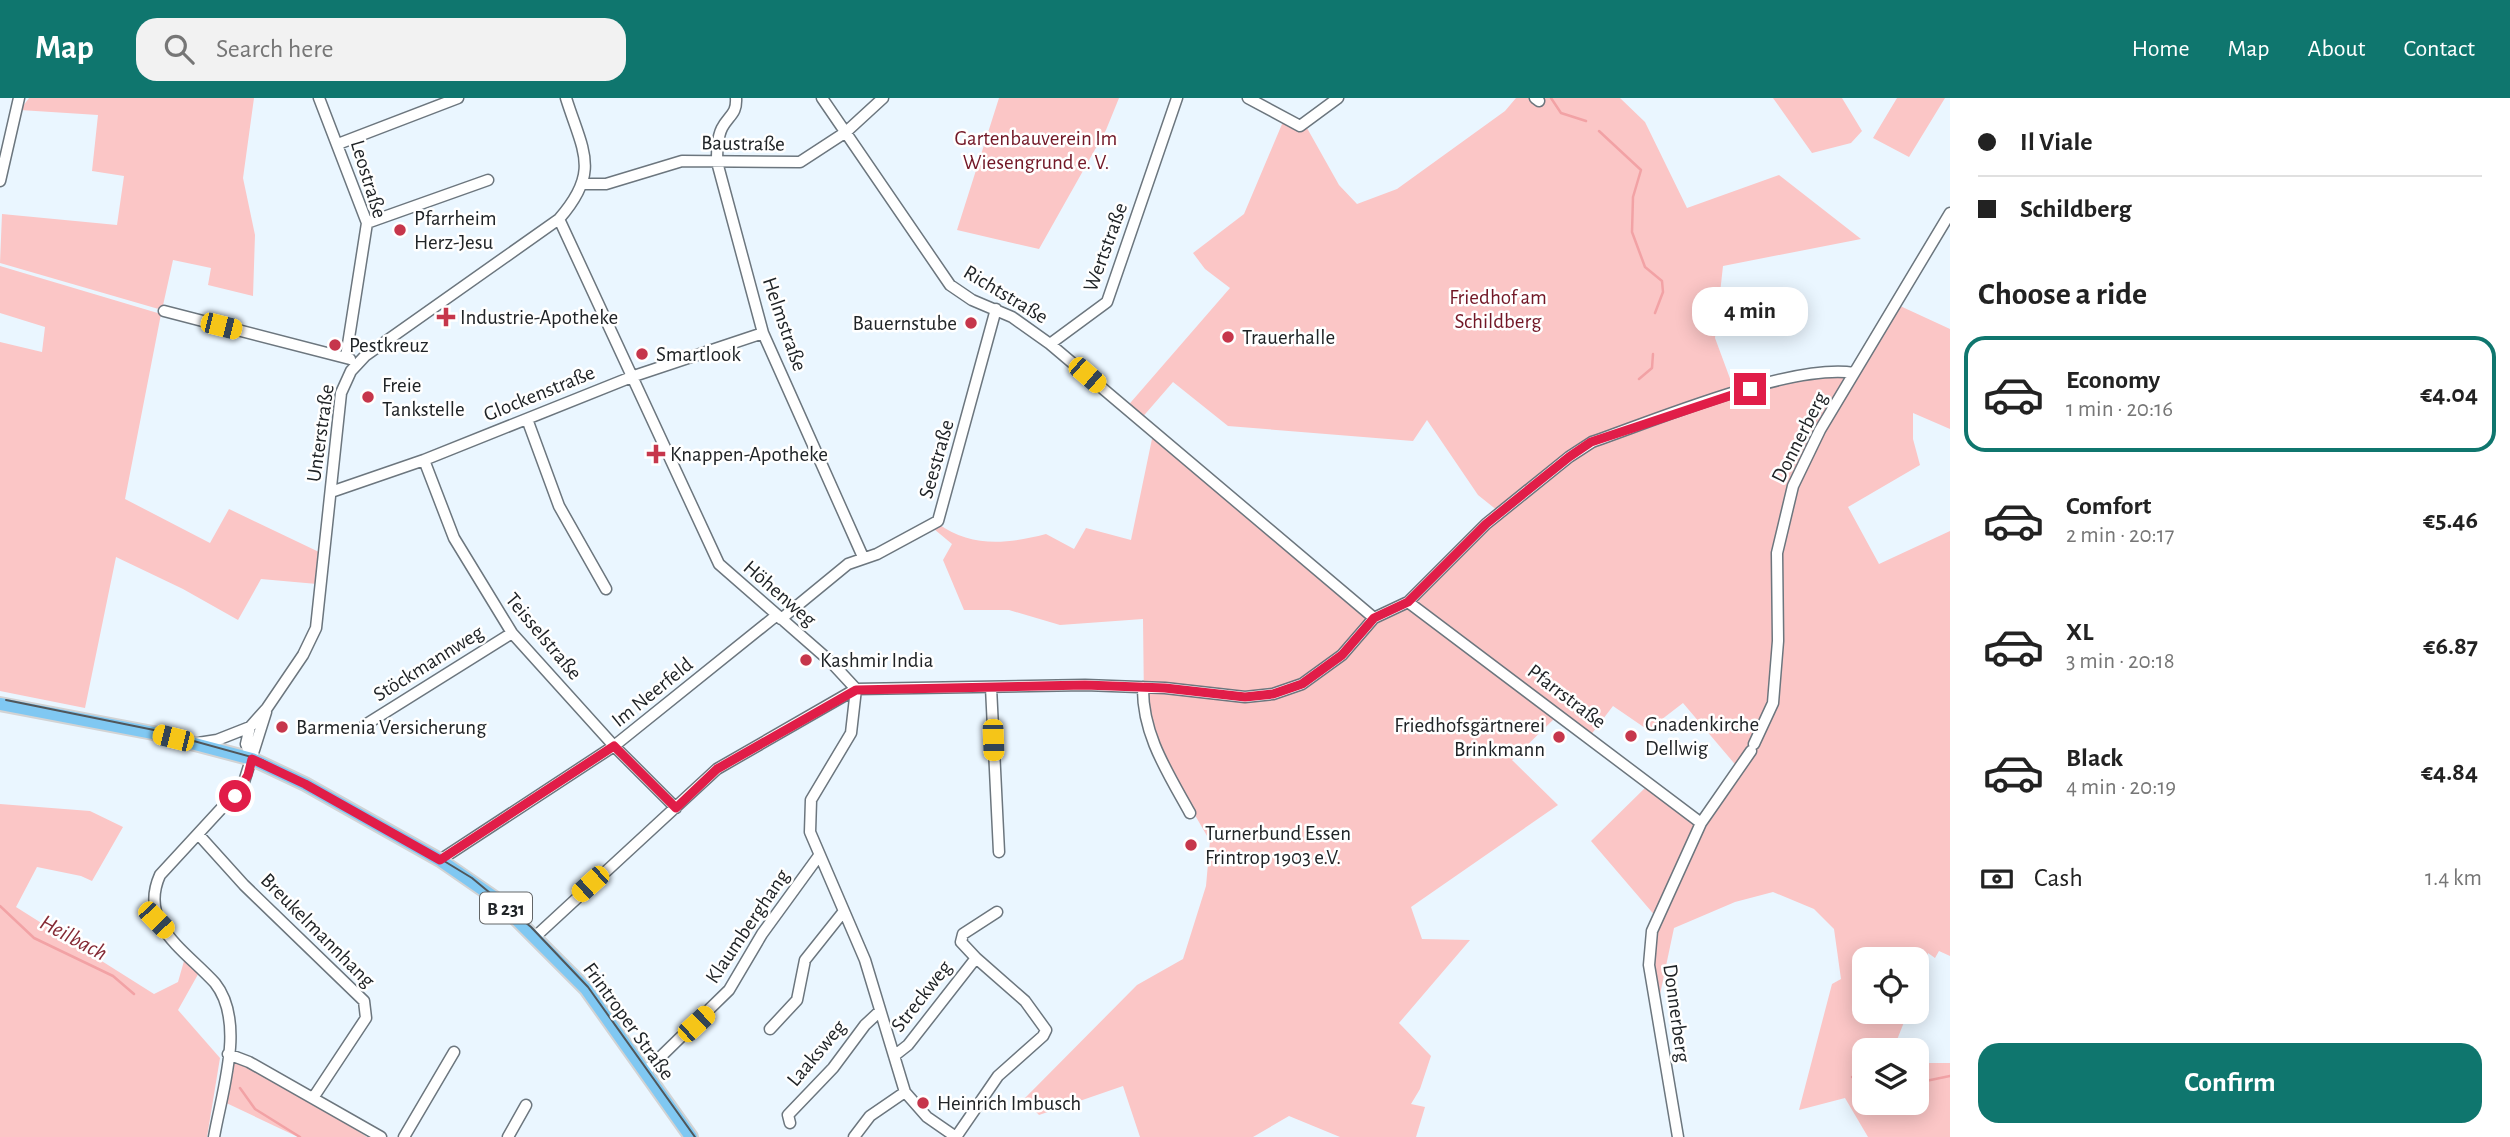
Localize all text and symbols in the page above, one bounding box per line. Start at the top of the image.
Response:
search box [136,18,626,81]
icon: search [160,30,198,68]
text: Map [35,32,94,65]
text: Search here [216,36,334,62]
text: Home [2132,37,2190,61]
text: Map [2228,37,2270,61]
text: About [2308,37,2365,61]
text: Contact [2403,37,2475,61]
park label: Gartenbauverein Im Wiesengrund e. V. [955,128,1117,173]
text: Il Viale [2020,129,2093,155]
street label: Baustraße [701,132,785,155]
street label: Leostraße [347,138,390,221]
text: Schildberg [2020,196,2131,222]
street label: Wertstraße [1080,200,1131,294]
place label: Pfarrheim Herz-Jesu [414,208,497,253]
marker: Pfarrheim Herz-Jesu [392,222,408,238]
street label: Richtstraße [960,261,1052,328]
street label: Helmstraße [759,275,810,374]
text: Choose a ride [1978,278,2147,310]
park label: Friedhof am Schildberg [1449,287,1547,332]
callout: 4 min [1692,288,1808,336]
text: 4 min [1724,300,1776,323]
place label: Industrie-Apotheke [460,307,618,328]
marker: Industrie-Apotheke [438,309,454,325]
car [199,311,244,341]
place label: Bauernstube [852,313,957,334]
marker: Bauernstube [963,315,979,331]
place label: Trauerhalle [1242,327,1335,348]
marker: Trauerhalle [1220,329,1236,345]
place label: Pestkreuz [349,335,429,356]
marker: Pestkreuz [327,337,343,353]
place label: Smartlook [656,344,741,365]
marker: Smartlook [634,346,650,362]
car [1065,353,1110,397]
street label: Glockenstraße [481,362,598,425]
icon: car [1982,363,2045,426]
text: Economy [2066,367,2160,393]
route end [1734,373,1766,405]
place label: Freie Tankstelle [382,375,465,420]
text: €4.04 [2420,381,2478,407]
street label: Unterstraße [303,383,338,483]
street label: Donnerberg [1768,388,1832,486]
marker: Freie Tankstelle [360,389,376,405]
text: 1 min · 20:16 [2066,398,2173,421]
street label: Seestraße [915,417,958,501]
place label: Knappen-Apotheke [670,444,828,465]
marker: Knappen-Apotheke [648,446,664,462]
icon: car [1982,489,2045,552]
text: Comfort [2066,493,2151,519]
text: €5.46 [2423,507,2478,533]
text: 2 min · 20:17 [2066,524,2174,547]
street label: Höhenweg [739,556,821,631]
street label: Teisselstraße [501,589,586,684]
icon: car [1982,615,2045,678]
text: XL [2066,619,2093,645]
street label: Stöckmannweg [370,621,488,706]
text: €6.87 [2423,633,2478,659]
place label: Kashmir India [820,650,934,671]
text: 3 min · 20:18 [2066,650,2175,673]
marker: Kashmir India [798,652,814,668]
street label: Im Neerfeld [608,653,697,731]
street label: Pfarrstraße [1524,660,1610,733]
place label: Gnadenkirche Dellwig [1645,714,1759,759]
place label: Friedhofsgärtnerei Brinkmann [1394,715,1545,760]
place label: Barmenia Versicherung [296,717,487,738]
marker: Barmenia Versicherung [274,719,290,735]
car [982,719,1005,761]
car [151,723,196,753]
marker: Gnadenkirche Dellwig [1623,728,1639,744]
marker: Friedhofsgärtnerei Brinkmann [1551,729,1567,745]
icon: car [1982,741,2045,804]
text: Black [2066,745,2123,771]
text: €4.84 [2421,759,2478,785]
text: 4 min · 20:19 [2066,776,2176,799]
route start [219,780,251,812]
place label: Turnerbund Essen Frintrop 1903 e.V. [1205,823,1351,868]
marker: Turnerbund Essen Frintrop 1903 e.V. [1183,837,1199,853]
icon: cash [1978,860,2016,898]
car [568,862,613,906]
street label: Klaumberghang [702,865,794,987]
text: Cash [2034,865,2083,891]
text: 1.4 km [2425,867,2482,890]
street label: Breukelmannhang [257,869,379,992]
road number: B 231 [480,892,532,923]
car [134,898,179,942]
water label: Heilbach [36,911,111,966]
map controls [1852,947,1929,1115]
button: locate [1852,947,1929,1024]
street label: Streckweg [887,956,956,1036]
street label: Frintroper Straße [579,959,678,1084]
street label: Donnerberg [1659,963,1694,1064]
car [674,1002,719,1046]
street label: Laaksweg [783,1016,850,1090]
button: layers [1852,1038,1929,1115]
button: Confirm [1978,1043,2482,1123]
place label: Heinrich Imbusch [937,1093,1081,1114]
marker: Heinrich Imbusch [915,1095,931,1111]

